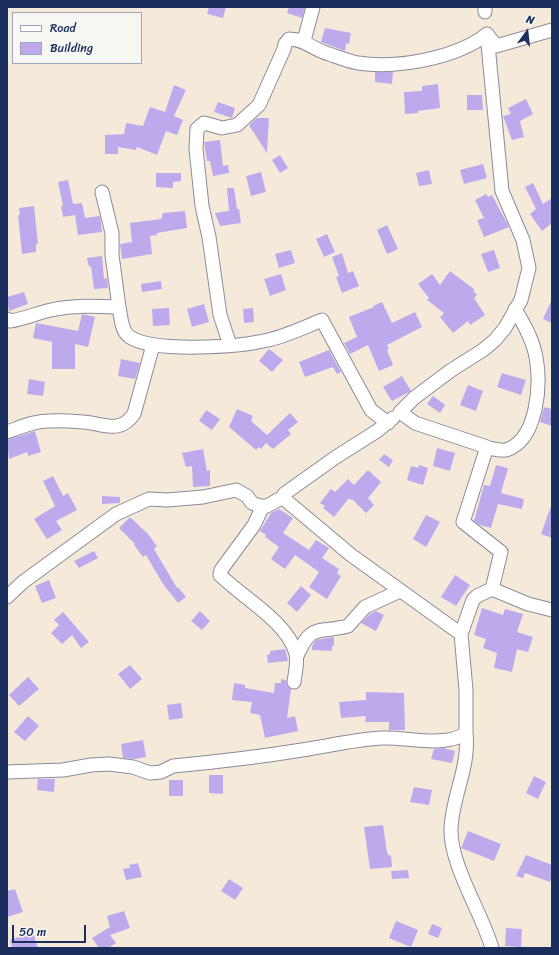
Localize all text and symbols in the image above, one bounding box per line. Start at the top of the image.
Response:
text: N [524,10,536,30]
legend [12,12,142,64]
north arrow [507,12,547,52]
text: Road [50,17,76,39]
text: Building [50,37,93,59]
scale bar [14,917,88,943]
text: 50 m [19,921,46,943]

